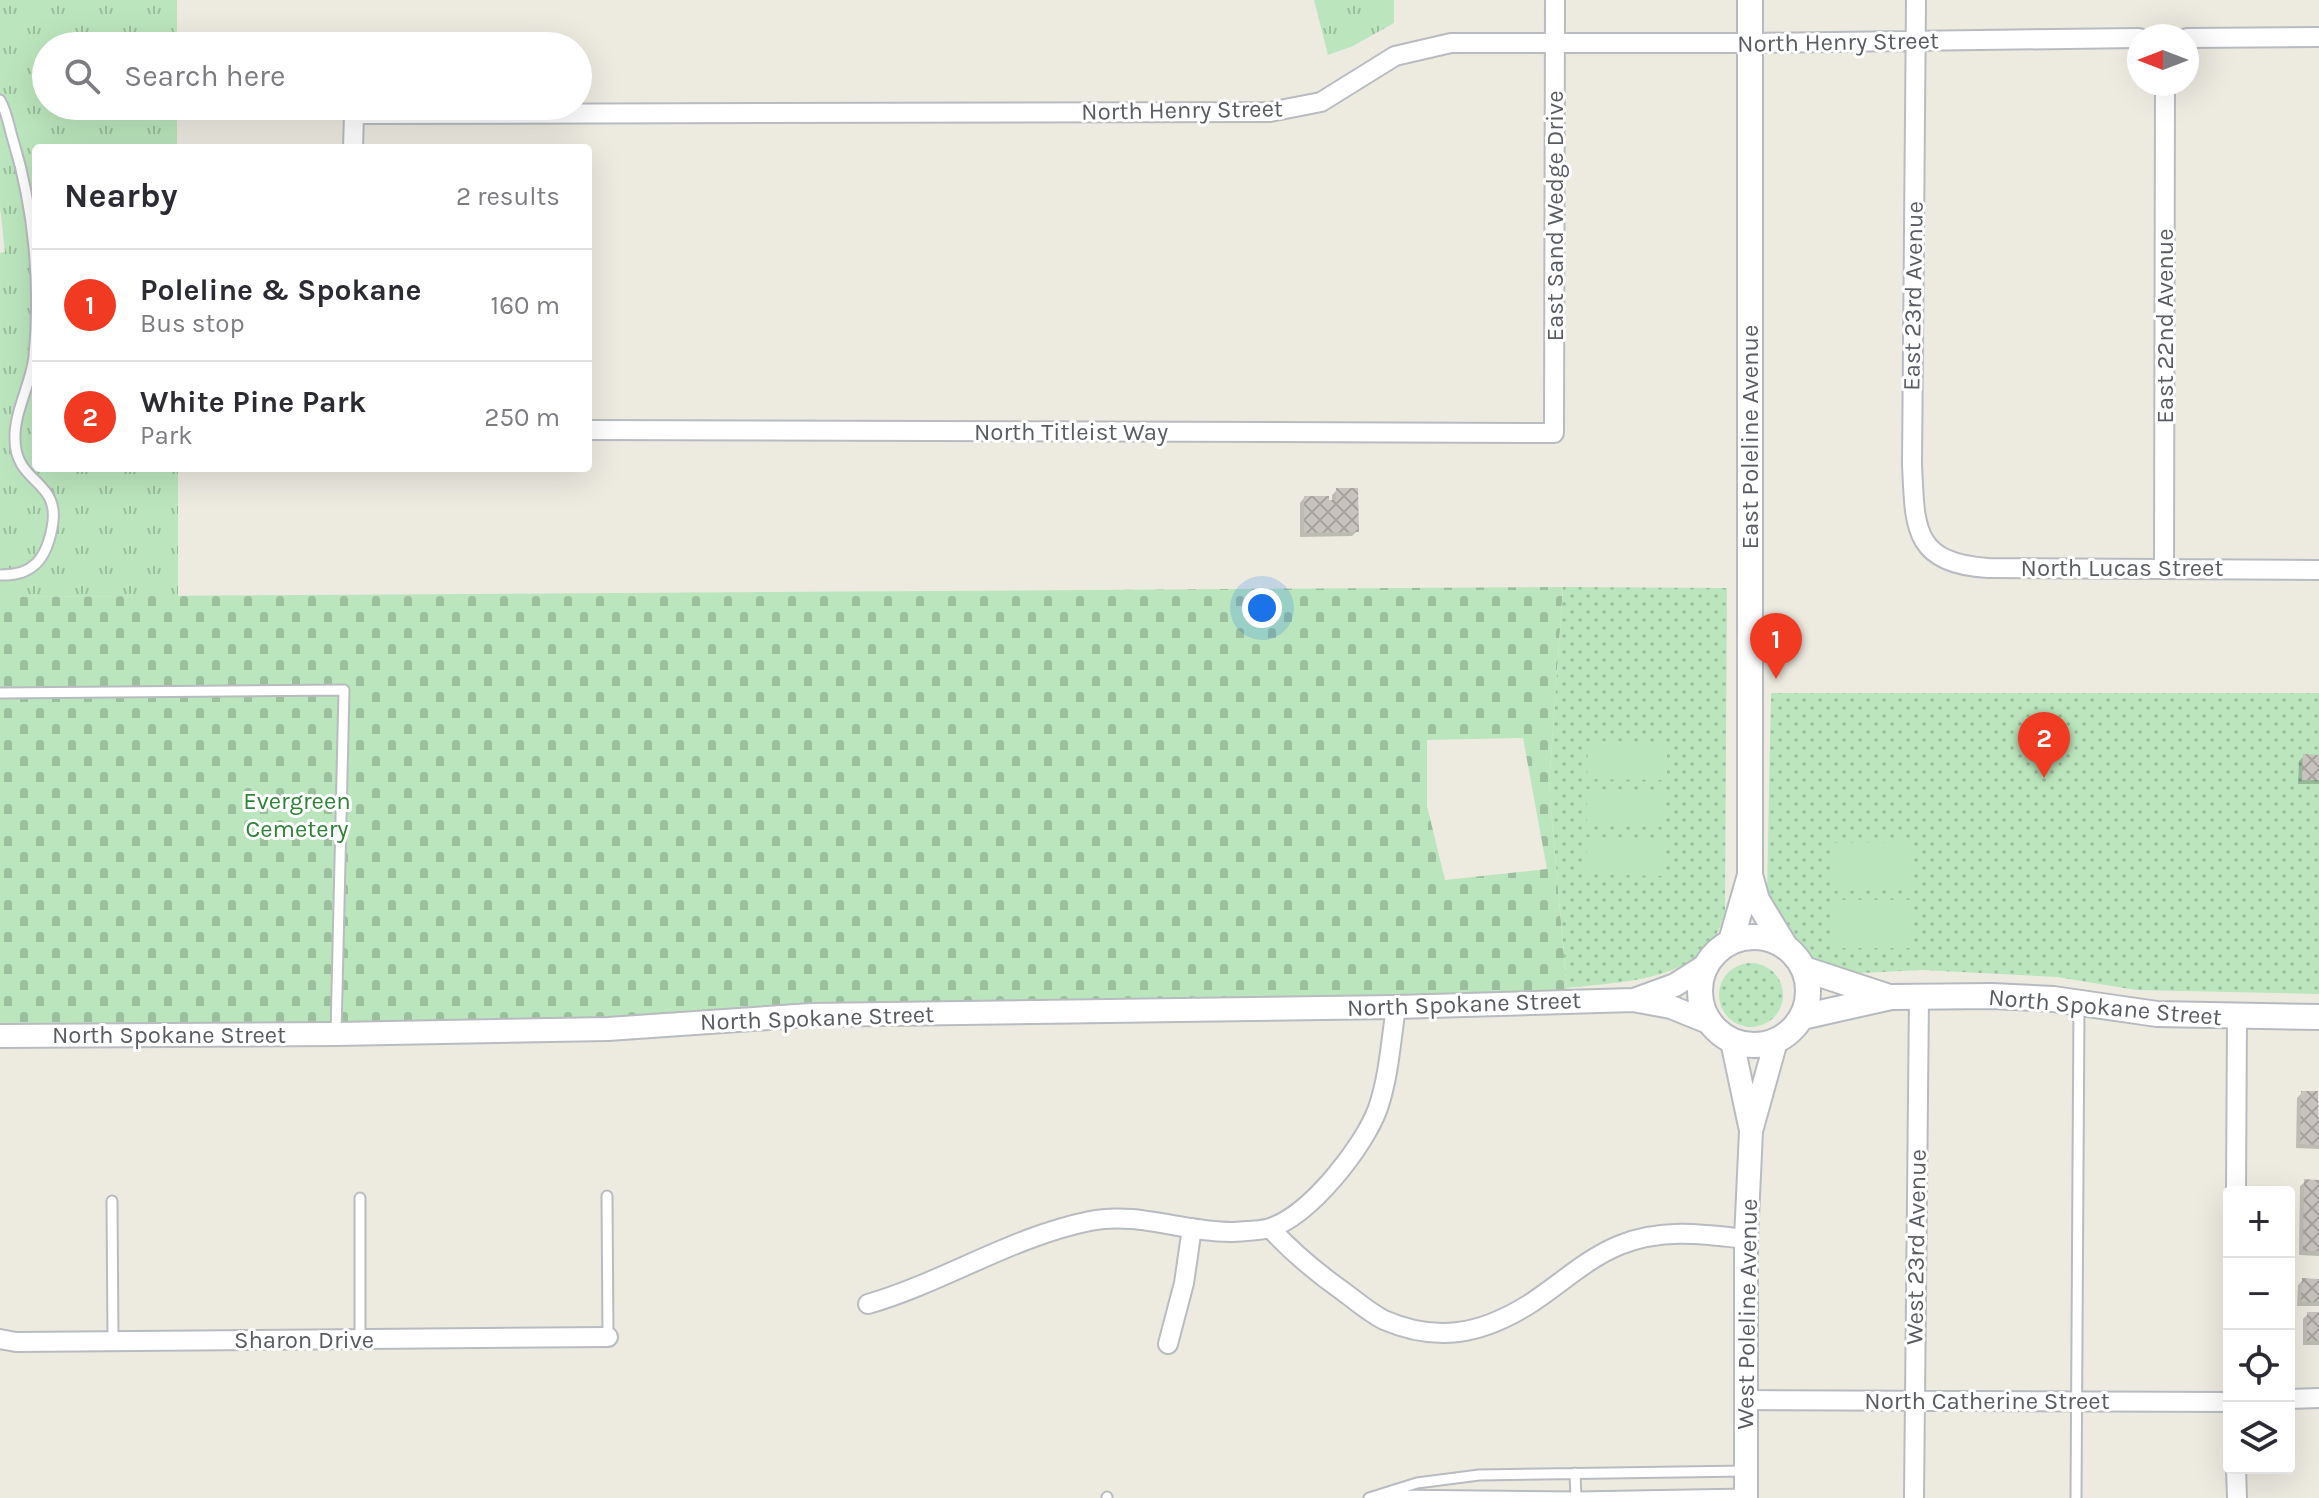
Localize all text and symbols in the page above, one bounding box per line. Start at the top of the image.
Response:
north arrow [2127,24,2199,96]
street label: North Henry Street [1737,26,1939,58]
search box [32,32,592,120]
icon: search [60,54,104,98]
text: Search here [124,58,285,94]
street label: East Sand Wedge Drive [1541,90,1569,342]
street label: North Henry Street [1081,94,1283,126]
text: Nearby [64,176,178,216]
text: 2 results [456,181,560,212]
street label: East 23rd Avenue [1897,201,1929,391]
street label: East 22nd Avenue [2151,228,2179,424]
text: Poleline & Spokane [140,272,421,308]
text: 1 [85,290,95,321]
text: 160 m [491,290,560,321]
text: Bus stop [140,308,245,339]
street label: East Poleline Avenue [1736,325,1764,549]
text: White Pine Park [140,384,366,420]
text: 2 [82,402,98,433]
text: 250 m [484,402,560,433]
street label: North Titleist Way [974,418,1168,446]
text: Park [140,420,193,451]
street label: North Lucas Street [2021,554,2223,582]
your location [1242,588,1282,628]
pin: 1 [1750,613,1802,679]
pin: 2 [2018,712,2070,778]
park label: Evergreen Cemetery [243,787,351,843]
street label: North Spokane Street [1987,983,2223,1031]
street label: North Spokane Street [1346,986,1582,1022]
street label: North Spokane Street [699,1000,935,1036]
street label: North Spokane Street [52,1021,286,1049]
street label: West 23rd Avenue [1900,1149,1932,1345]
map controls [2223,1186,2295,1474]
button: + [2223,1186,2295,1258]
street label: West Poleline Avenue [1731,1198,1763,1430]
button: − [2223,1258,2295,1330]
street label: Sharon Drive [234,1326,374,1354]
button: locate [2223,1330,2295,1402]
street label: North Catherine Street [1864,1387,2110,1415]
button: layers [2223,1402,2295,1474]

